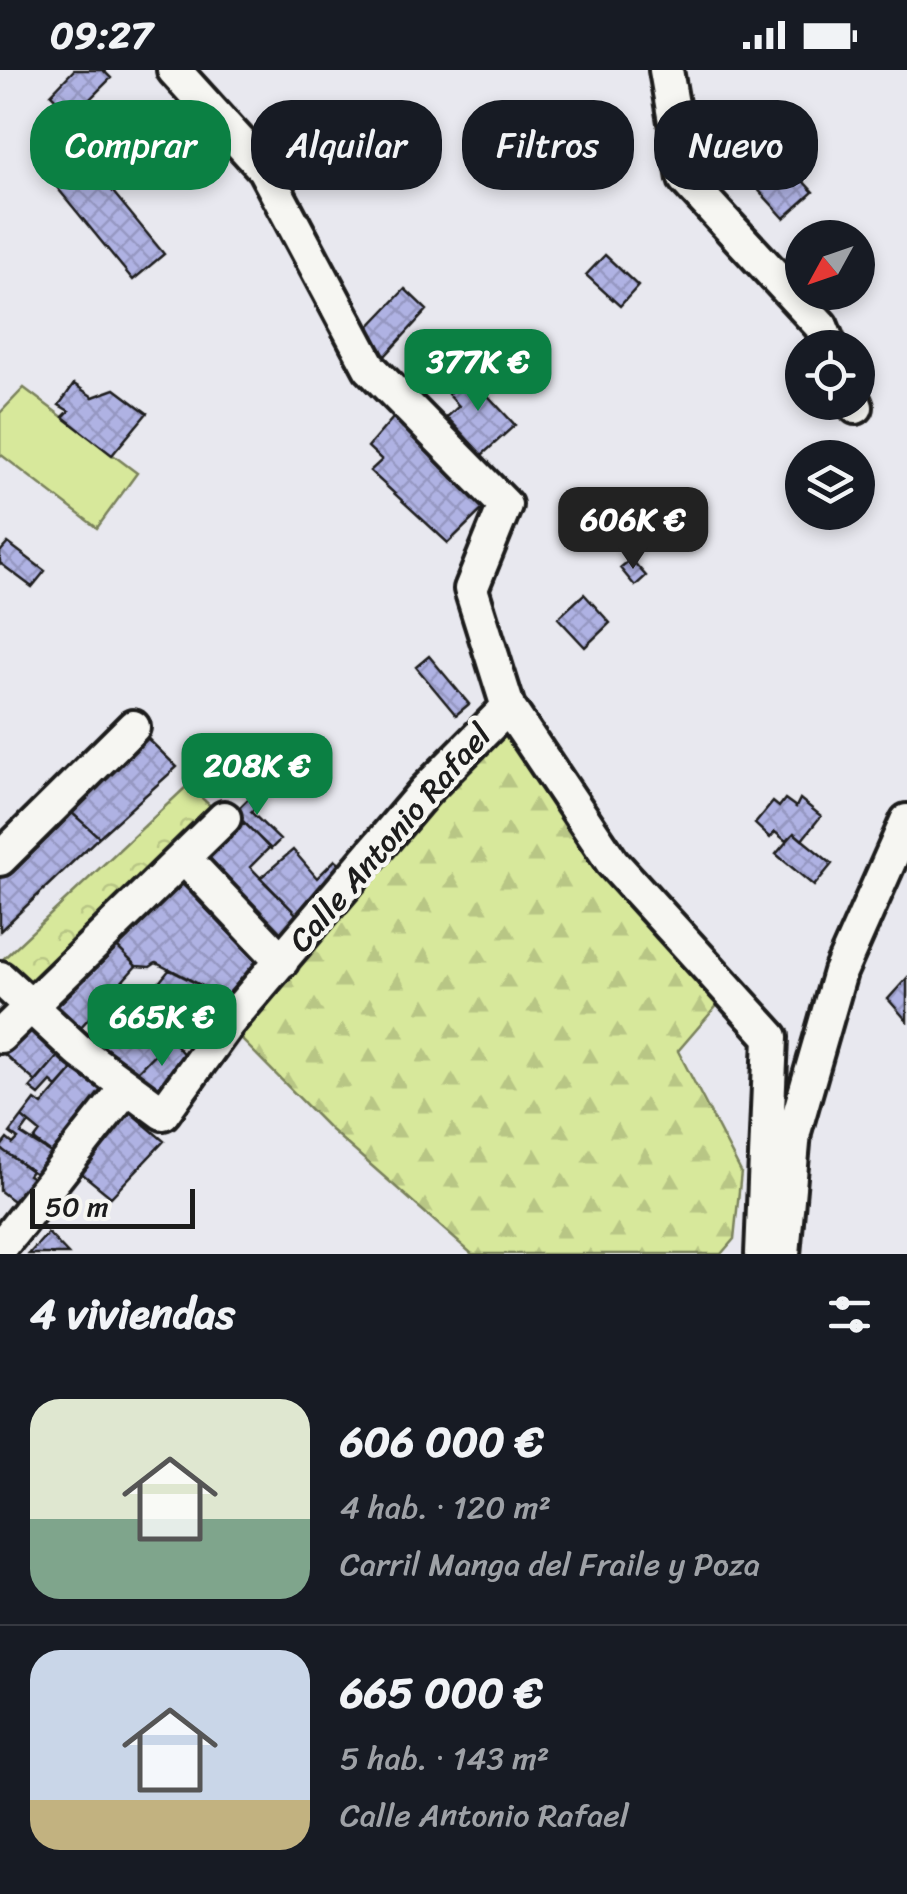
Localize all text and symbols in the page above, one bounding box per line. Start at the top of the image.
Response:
text: 09:27 [50,2,152,69]
chip: Comprar [30,100,231,190]
chip: Alquilar [251,100,442,190]
chip: Filtros [462,100,634,190]
chip: Nuevo [654,100,818,190]
north arrow [785,220,875,310]
map controls [785,220,875,530]
pin: 377K € [397,329,559,414]
button: locate [785,330,875,420]
text: 377K € [426,333,530,390]
button: layers [785,440,875,530]
pin: 606K € [552,487,714,572]
text: 606K € [580,491,686,548]
street label: Calle Antonio Rafael [274,710,507,966]
pin: 208K € [176,733,338,818]
text: 208K € [203,737,311,794]
pin: 665K € [81,984,243,1069]
text: 665K € [110,988,214,1045]
text: 50 m [45,1182,109,1231]
scale bar [30,1184,195,1228]
text: 4 viviendas [30,1277,235,1351]
icon: filters [822,1287,877,1342]
text: 606 000 € [340,1405,544,1479]
icon: home [110,1439,230,1559]
text: 4 hab. · 120 m² [340,1479,551,1536]
text: Carril Manga del Fraile y Poza [340,1536,760,1593]
text: 665 000 € [340,1656,543,1730]
icon: home [110,1690,230,1810]
text: 5 hab. · 143 m² [340,1730,549,1787]
text: Calle Antonio Rafael [340,1787,629,1844]

